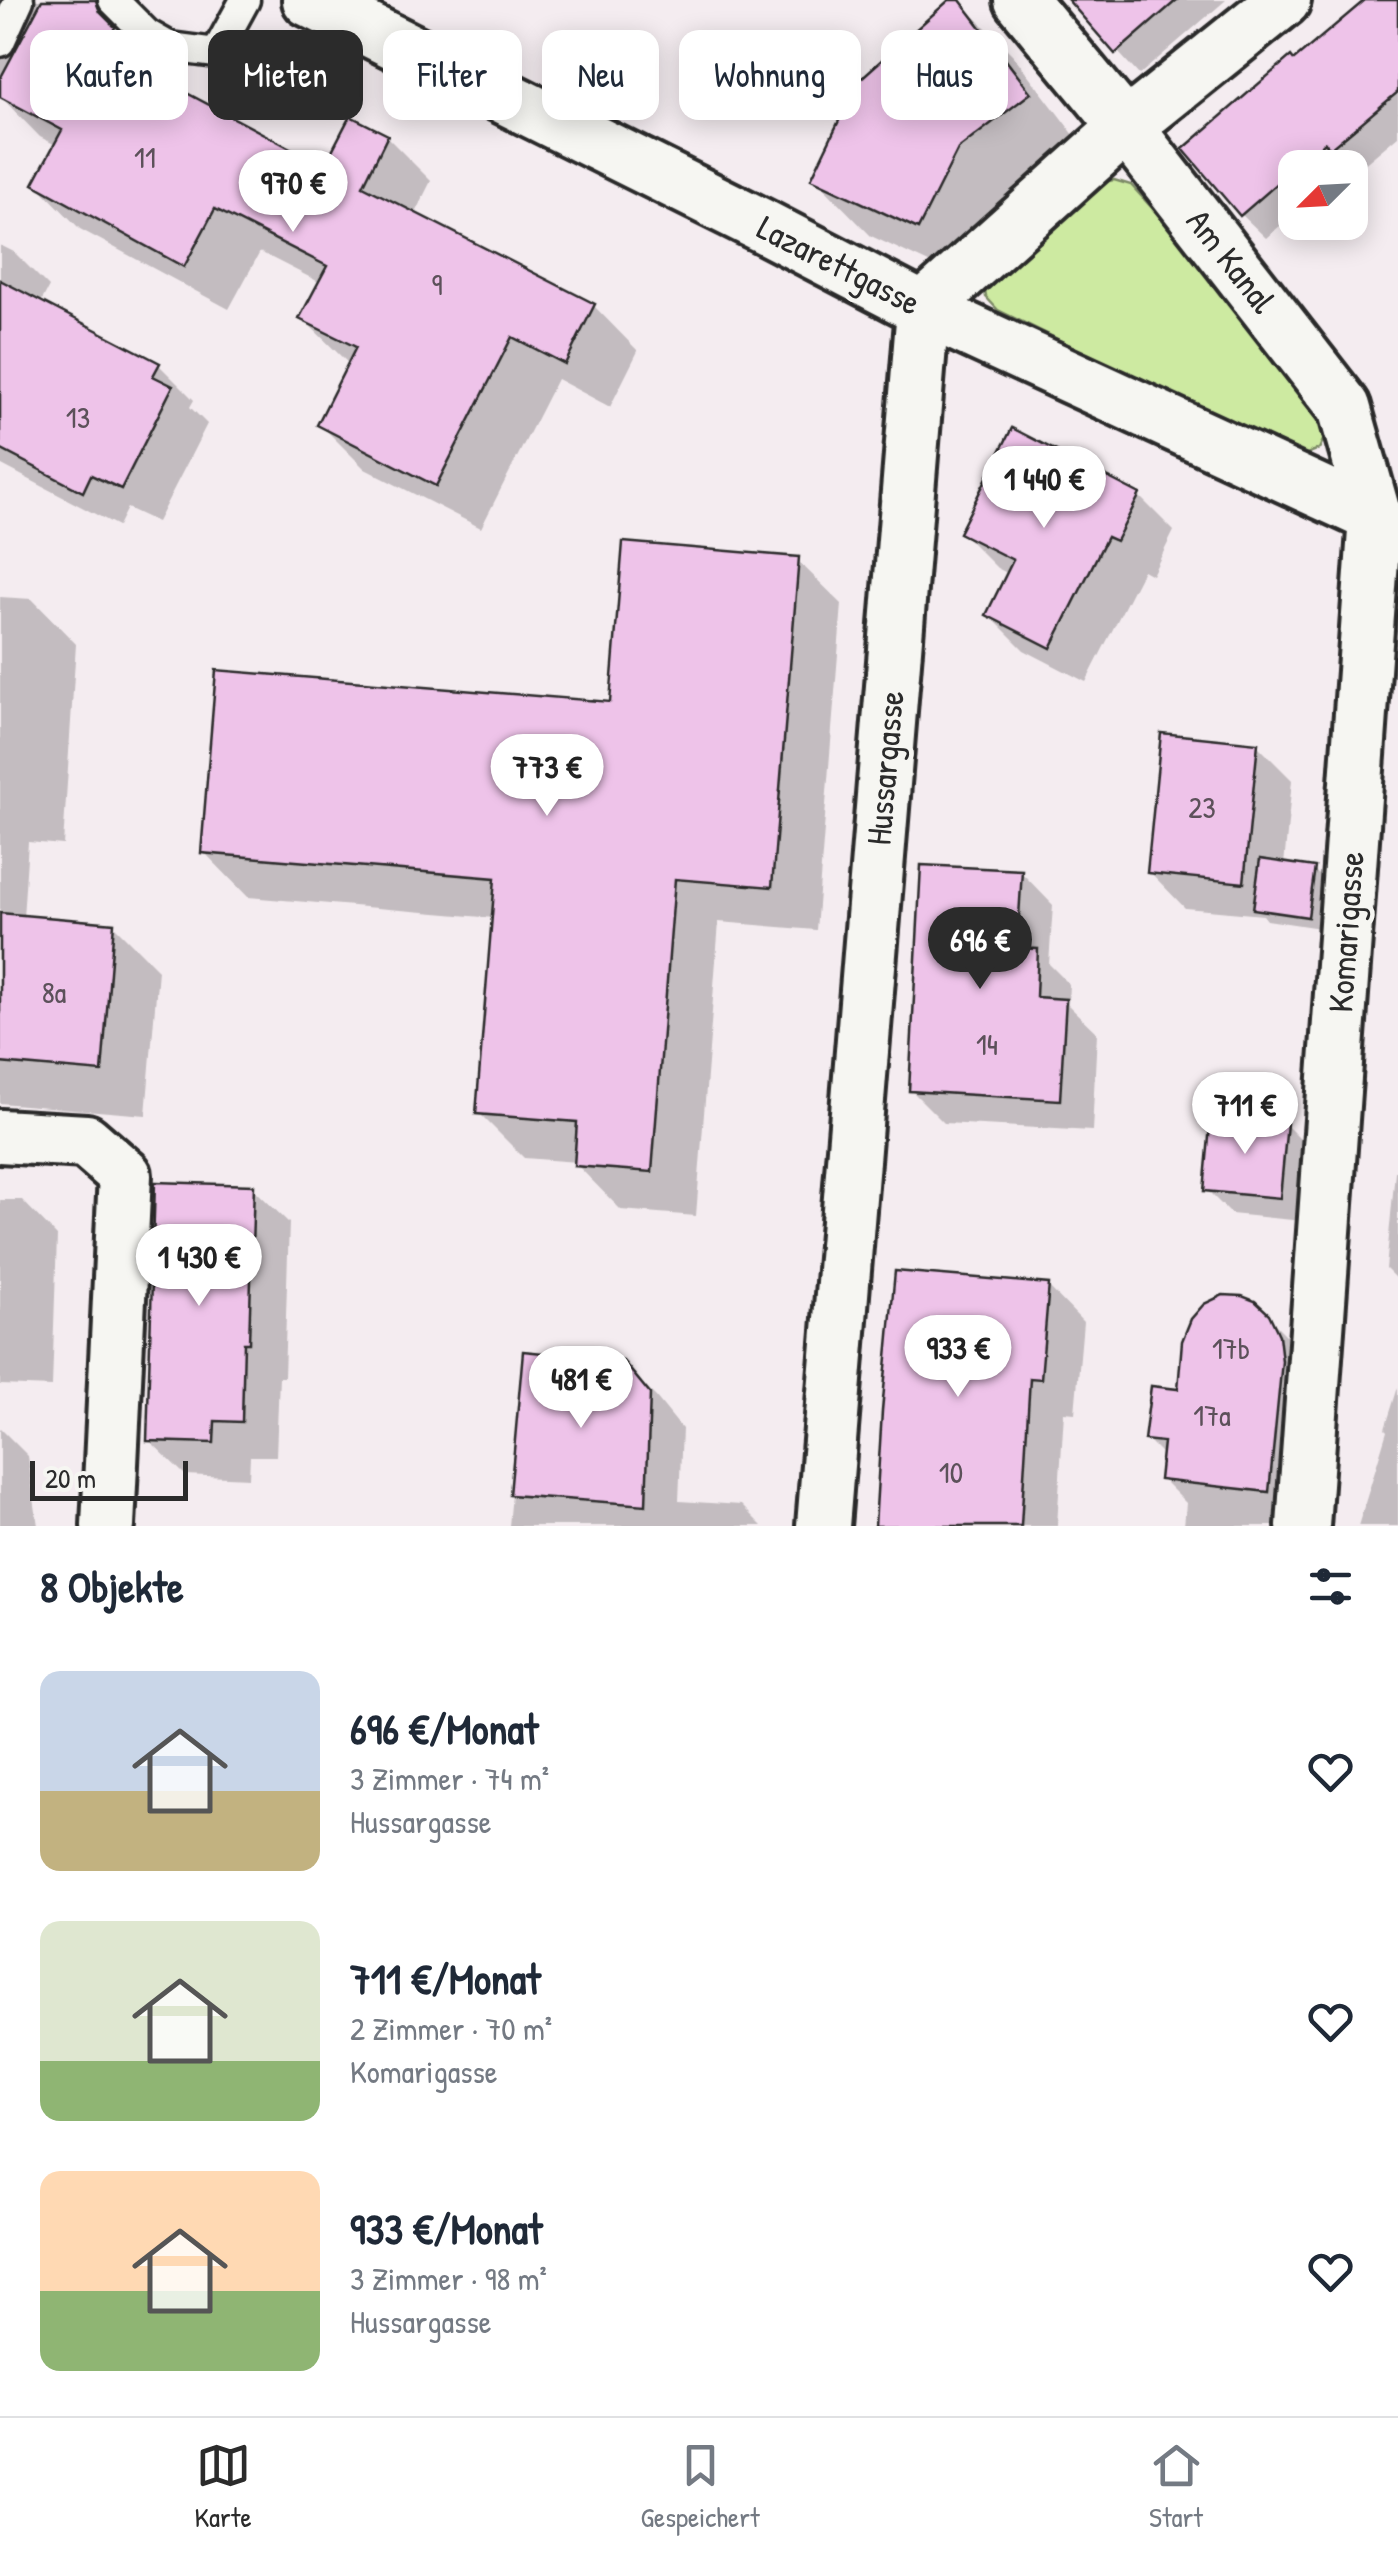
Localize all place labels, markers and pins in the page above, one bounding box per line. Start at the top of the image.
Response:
pin: 970 € [223,150,363,235]
pin: 1 440 € [952,446,1136,531]
pin: 773 € [477,734,617,819]
pin: 696 € [910,907,1050,992]
pin: 711 € [1175,1072,1315,1157]
pin: 1 430 € [107,1224,291,1309]
pin: 933 € [888,1315,1028,1400]
pin: 481 € [511,1346,651,1431]

